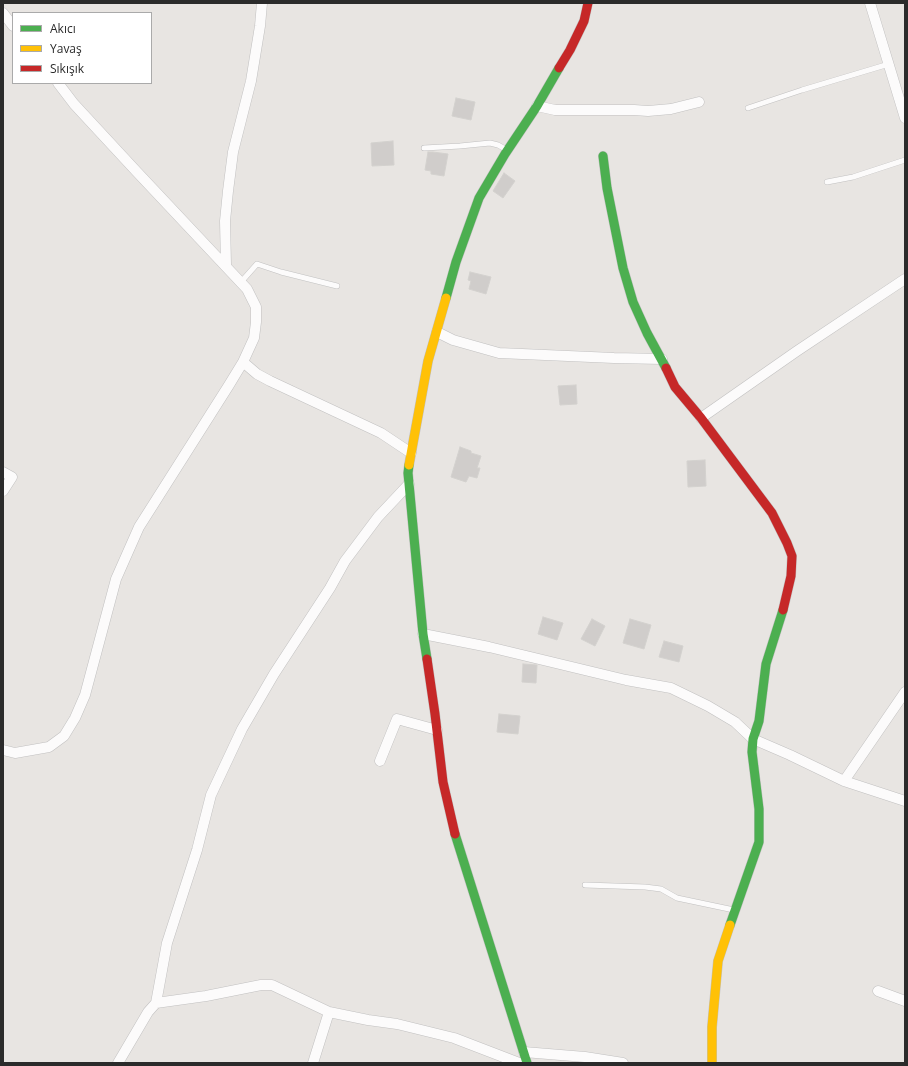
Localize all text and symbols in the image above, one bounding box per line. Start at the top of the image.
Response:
legend [12,12,152,84]
text: Akıcı [50,20,76,37]
text: Yavaş [50,40,82,57]
text: Sıkışık [50,60,84,77]

